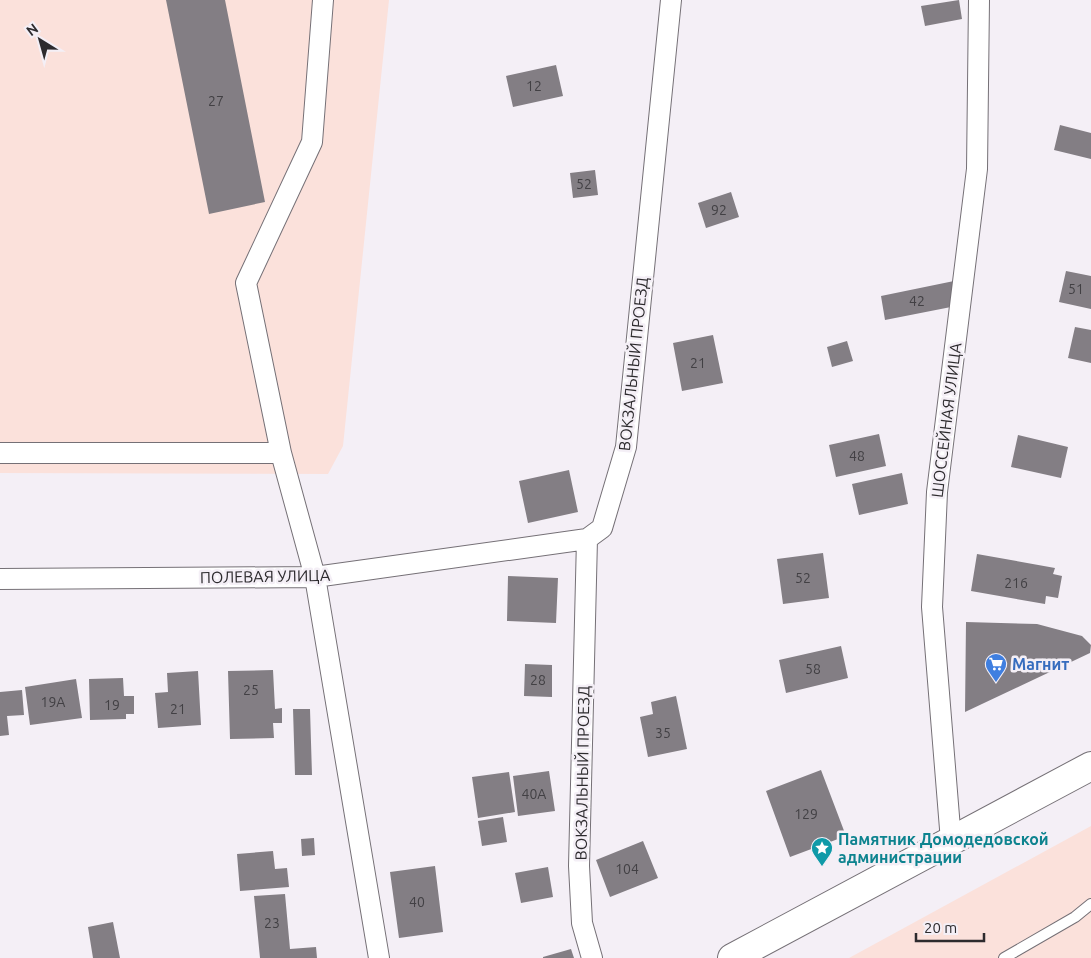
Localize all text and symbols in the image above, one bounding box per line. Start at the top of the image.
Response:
north arrow [15,15,65,65]
text: N [23,20,41,39]
house number: 12 [526,78,542,94]
house number: 27 [208,93,224,109]
house number: 52 [576,176,592,192]
house number: 92 [711,202,727,218]
street label: ВОКЗАЛЬНЫЙ ПРОЕЗД [614,276,651,452]
house number: 51 [1068,281,1084,297]
house number: 42 [909,293,925,309]
street label: ШОССЕЙНАЯ УЛИЦА [927,341,965,499]
house number: 21 [690,355,706,371]
house number: 48 [849,448,865,464]
street label: ПОЛЕВАЯ УЛИЦА [200,566,331,586]
house number: 52 [795,570,811,586]
house number: 216 [1004,575,1028,591]
supermarket icon: Магнит [984,652,1008,683]
place label: Магнит [1012,655,1069,673]
house number: 58 [805,661,821,677]
house number: 28 [530,672,546,688]
house number: 25 [243,682,259,698]
street label: ВОКЗАЛЬНЫЙ ПРОЕЗД [570,686,593,860]
house number: 19А [41,694,65,710]
house number: 19 [104,697,120,713]
house number: 21 [170,701,186,717]
house number: 35 [655,725,671,741]
house number: 40А [522,786,546,802]
house number: 129 [794,806,818,822]
place label: Памятник Домодедовской администрации [838,830,1049,866]
place icon: Памятник Домодедовской администрации [810,836,834,867]
house number: 104 [615,861,639,877]
house number: 40 [409,894,425,910]
scale bar [916,910,984,942]
house number: 23 [264,915,280,931]
text: 20 m [924,919,957,936]

